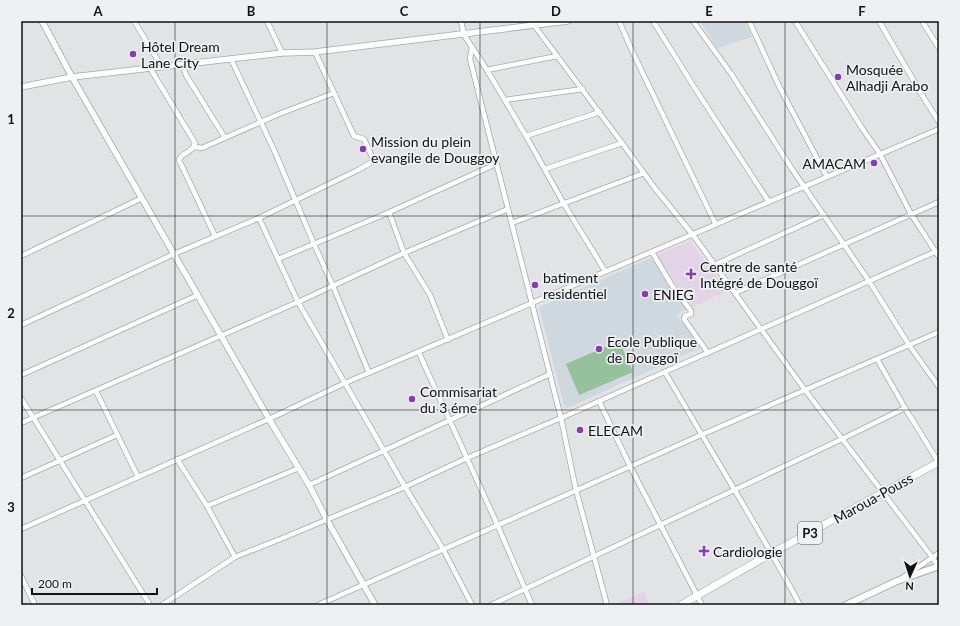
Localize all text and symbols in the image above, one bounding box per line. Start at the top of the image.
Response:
text: A [92,3,103,19]
text: B [247,3,256,19]
text: C [400,3,409,19]
text: D [551,3,561,19]
text: E [705,3,713,19]
text: F [858,3,866,19]
place label: Hôtel Dream Lane City [141,38,220,71]
marker: Hôtel Dream Lane City [128,49,138,59]
place label: Mosquée Alhadji Arabo [846,61,928,94]
marker: Mosquée Alhadji Arabo [833,72,843,82]
text: 1 [7,111,15,127]
place label: Mission du plein evangile de Douggoy [371,133,500,166]
marker: Mission du plein evangile de Douggoy [358,144,368,154]
place label: AMACAM [802,155,866,172]
marker: AMACAM [869,158,879,168]
place label: Centre de santé Intégré de Douggoï [700,258,818,291]
marker: Centre de santé Intégré de Douggoï [685,268,697,280]
place label: batiment residentiel [543,269,607,302]
marker: batiment residentiel [530,280,540,290]
place label: ENIEG [653,286,694,303]
marker: ENIEG [640,289,650,299]
text: 2 [7,305,15,321]
place label: Ecole Publique de Douggoï [607,333,697,366]
marker: Ecole Publique de Douggoï [594,344,604,354]
place label: Commisariat du 3 éme [420,383,497,416]
marker: Commisariat du 3 éme [407,394,417,404]
place label: ELECAM [588,422,643,439]
marker: ELECAM [575,425,585,435]
street label: Maroua-Pouss [830,469,916,527]
text: 3 [7,499,15,515]
road number: P3 [798,522,822,544]
place label: Cardiologie [713,543,783,560]
marker: Cardiologie [698,545,710,557]
north arrow [890,556,930,596]
scale bar [32,570,157,596]
text: 200 m [38,576,72,591]
text: N [905,580,914,593]

